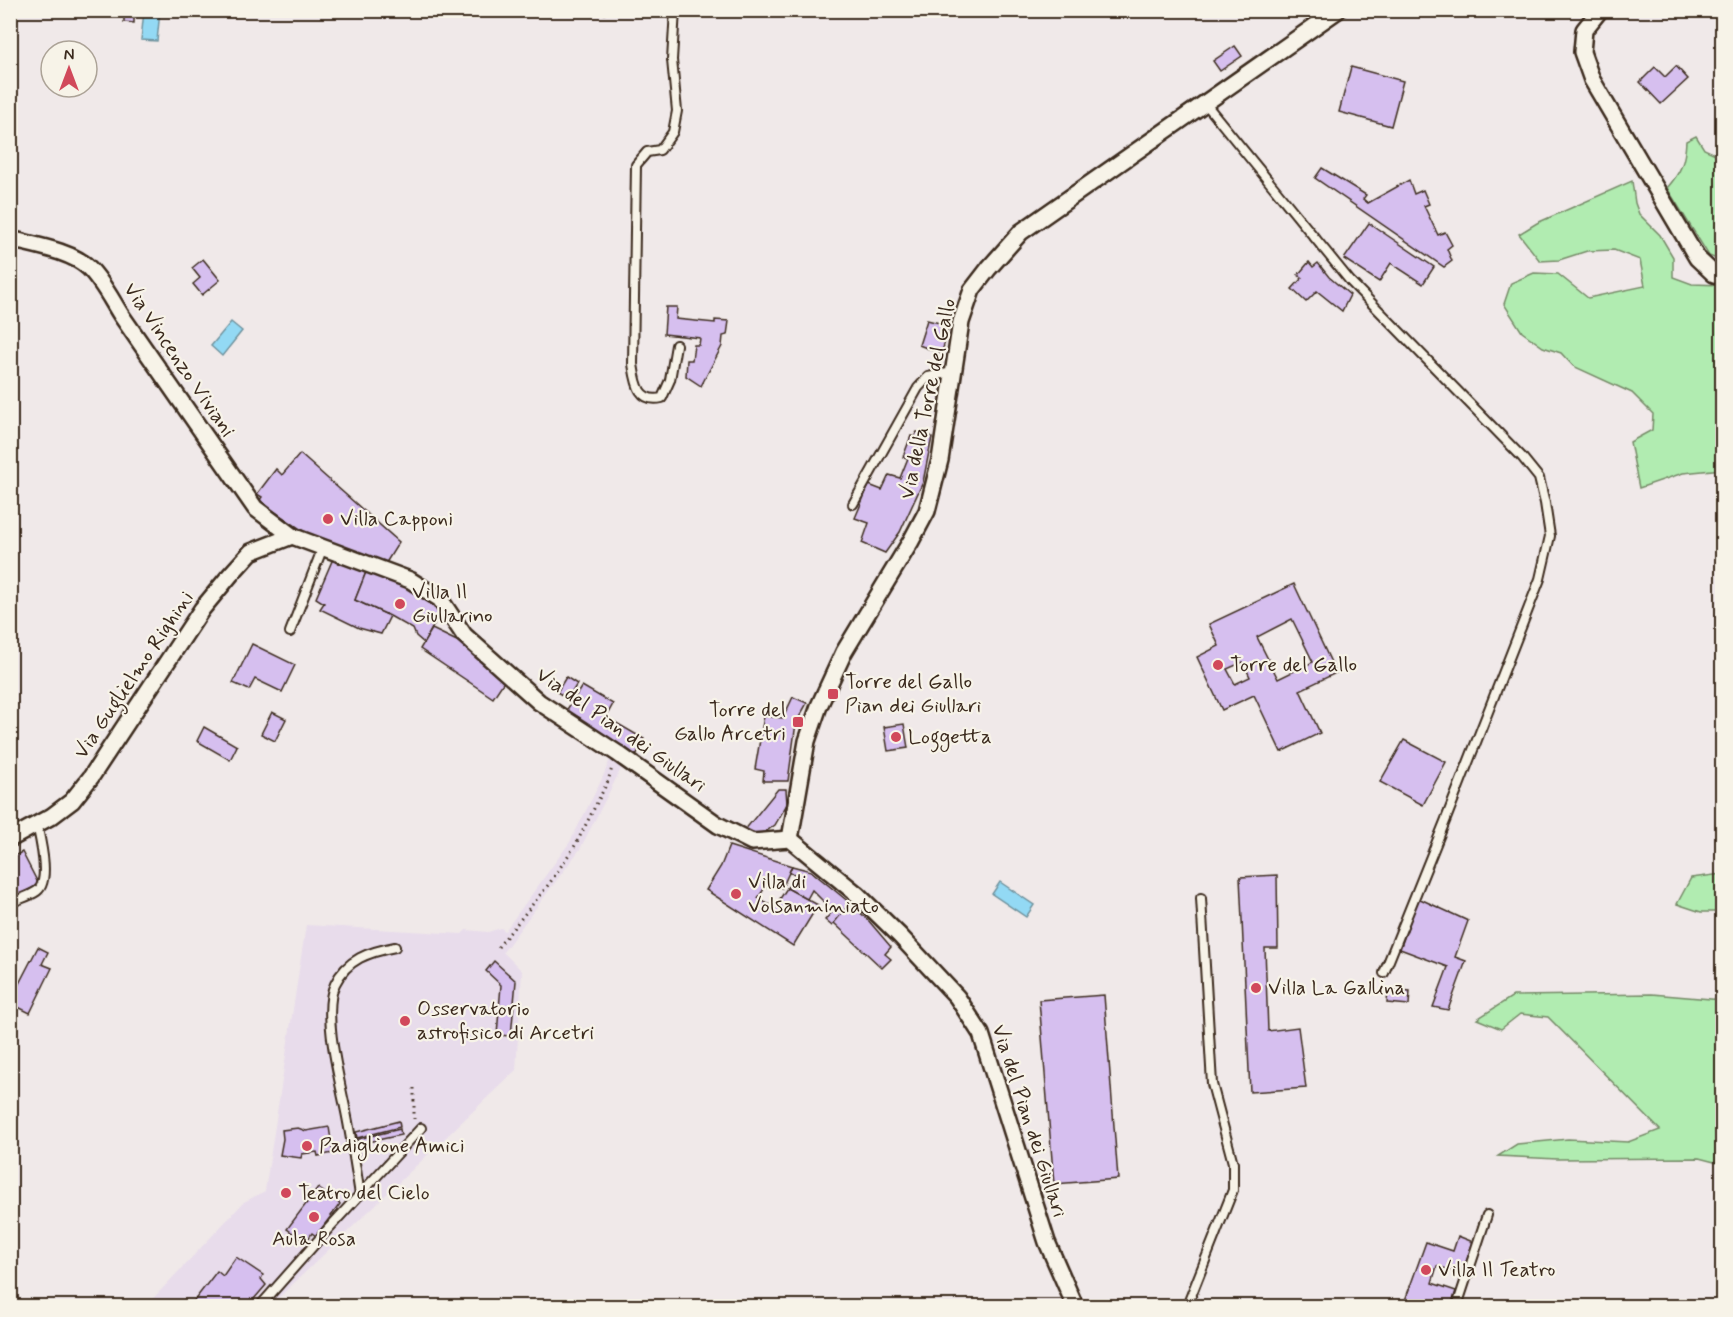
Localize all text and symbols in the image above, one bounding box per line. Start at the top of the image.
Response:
north arrow [39,39,99,99]
text: N [64,45,74,66]
street label: Via Vincenzo Viviani [117,277,241,443]
street label: Via della Torre del Gallo [893,296,963,502]
place label: Villa Capponi [340,505,453,533]
marker: Villa Capponi [321,512,335,526]
place label: Villa Il Giullarino [412,578,493,630]
street label: Via Guglielmo Righini [67,585,202,766]
marker: Villa Il Giullarino [393,597,407,611]
place label: Torre del Gallo [1230,651,1357,679]
marker: Torre del Gallo [1211,658,1225,672]
street label: Via del Pian dei Giullari [530,661,712,799]
place label: Torre del Gallo Pian dei Giullari [845,668,981,720]
marker: Torre del Gallo Pian dei Giullari [826,687,840,701]
place label: Torre del Gallo Arcetri [674,696,786,748]
marker: Torre del Gallo Arcetri [791,715,805,729]
place label: Loggetta [908,723,992,753]
marker: Loggetta [889,730,903,744]
place label: Villa di Volsanminiato [748,868,879,920]
marker: Villa di Volsanminiato [729,887,743,901]
place label: Villa La Gallina [1268,974,1405,1002]
marker: Villa La Gallina [1249,981,1263,995]
place label: Osservatorio astrofisico di Arcetri [417,995,594,1047]
marker: Osservatorio astrofisico di Arcetri [398,1014,412,1028]
street label: Via del Pian dei Giullari [985,1021,1074,1221]
place label: Padiglione Amici [319,1132,465,1161]
marker: Padiglione Amici [300,1139,314,1153]
place label: Teatro del Cielo [298,1179,430,1207]
marker: Teatro del Cielo [279,1186,293,1200]
marker: Aula Rosa [307,1210,321,1224]
place label: Aula Rosa [272,1225,356,1253]
place label: Villa Il Teatro [1438,1256,1556,1284]
marker: Villa Il Teatro [1419,1263,1433,1277]

